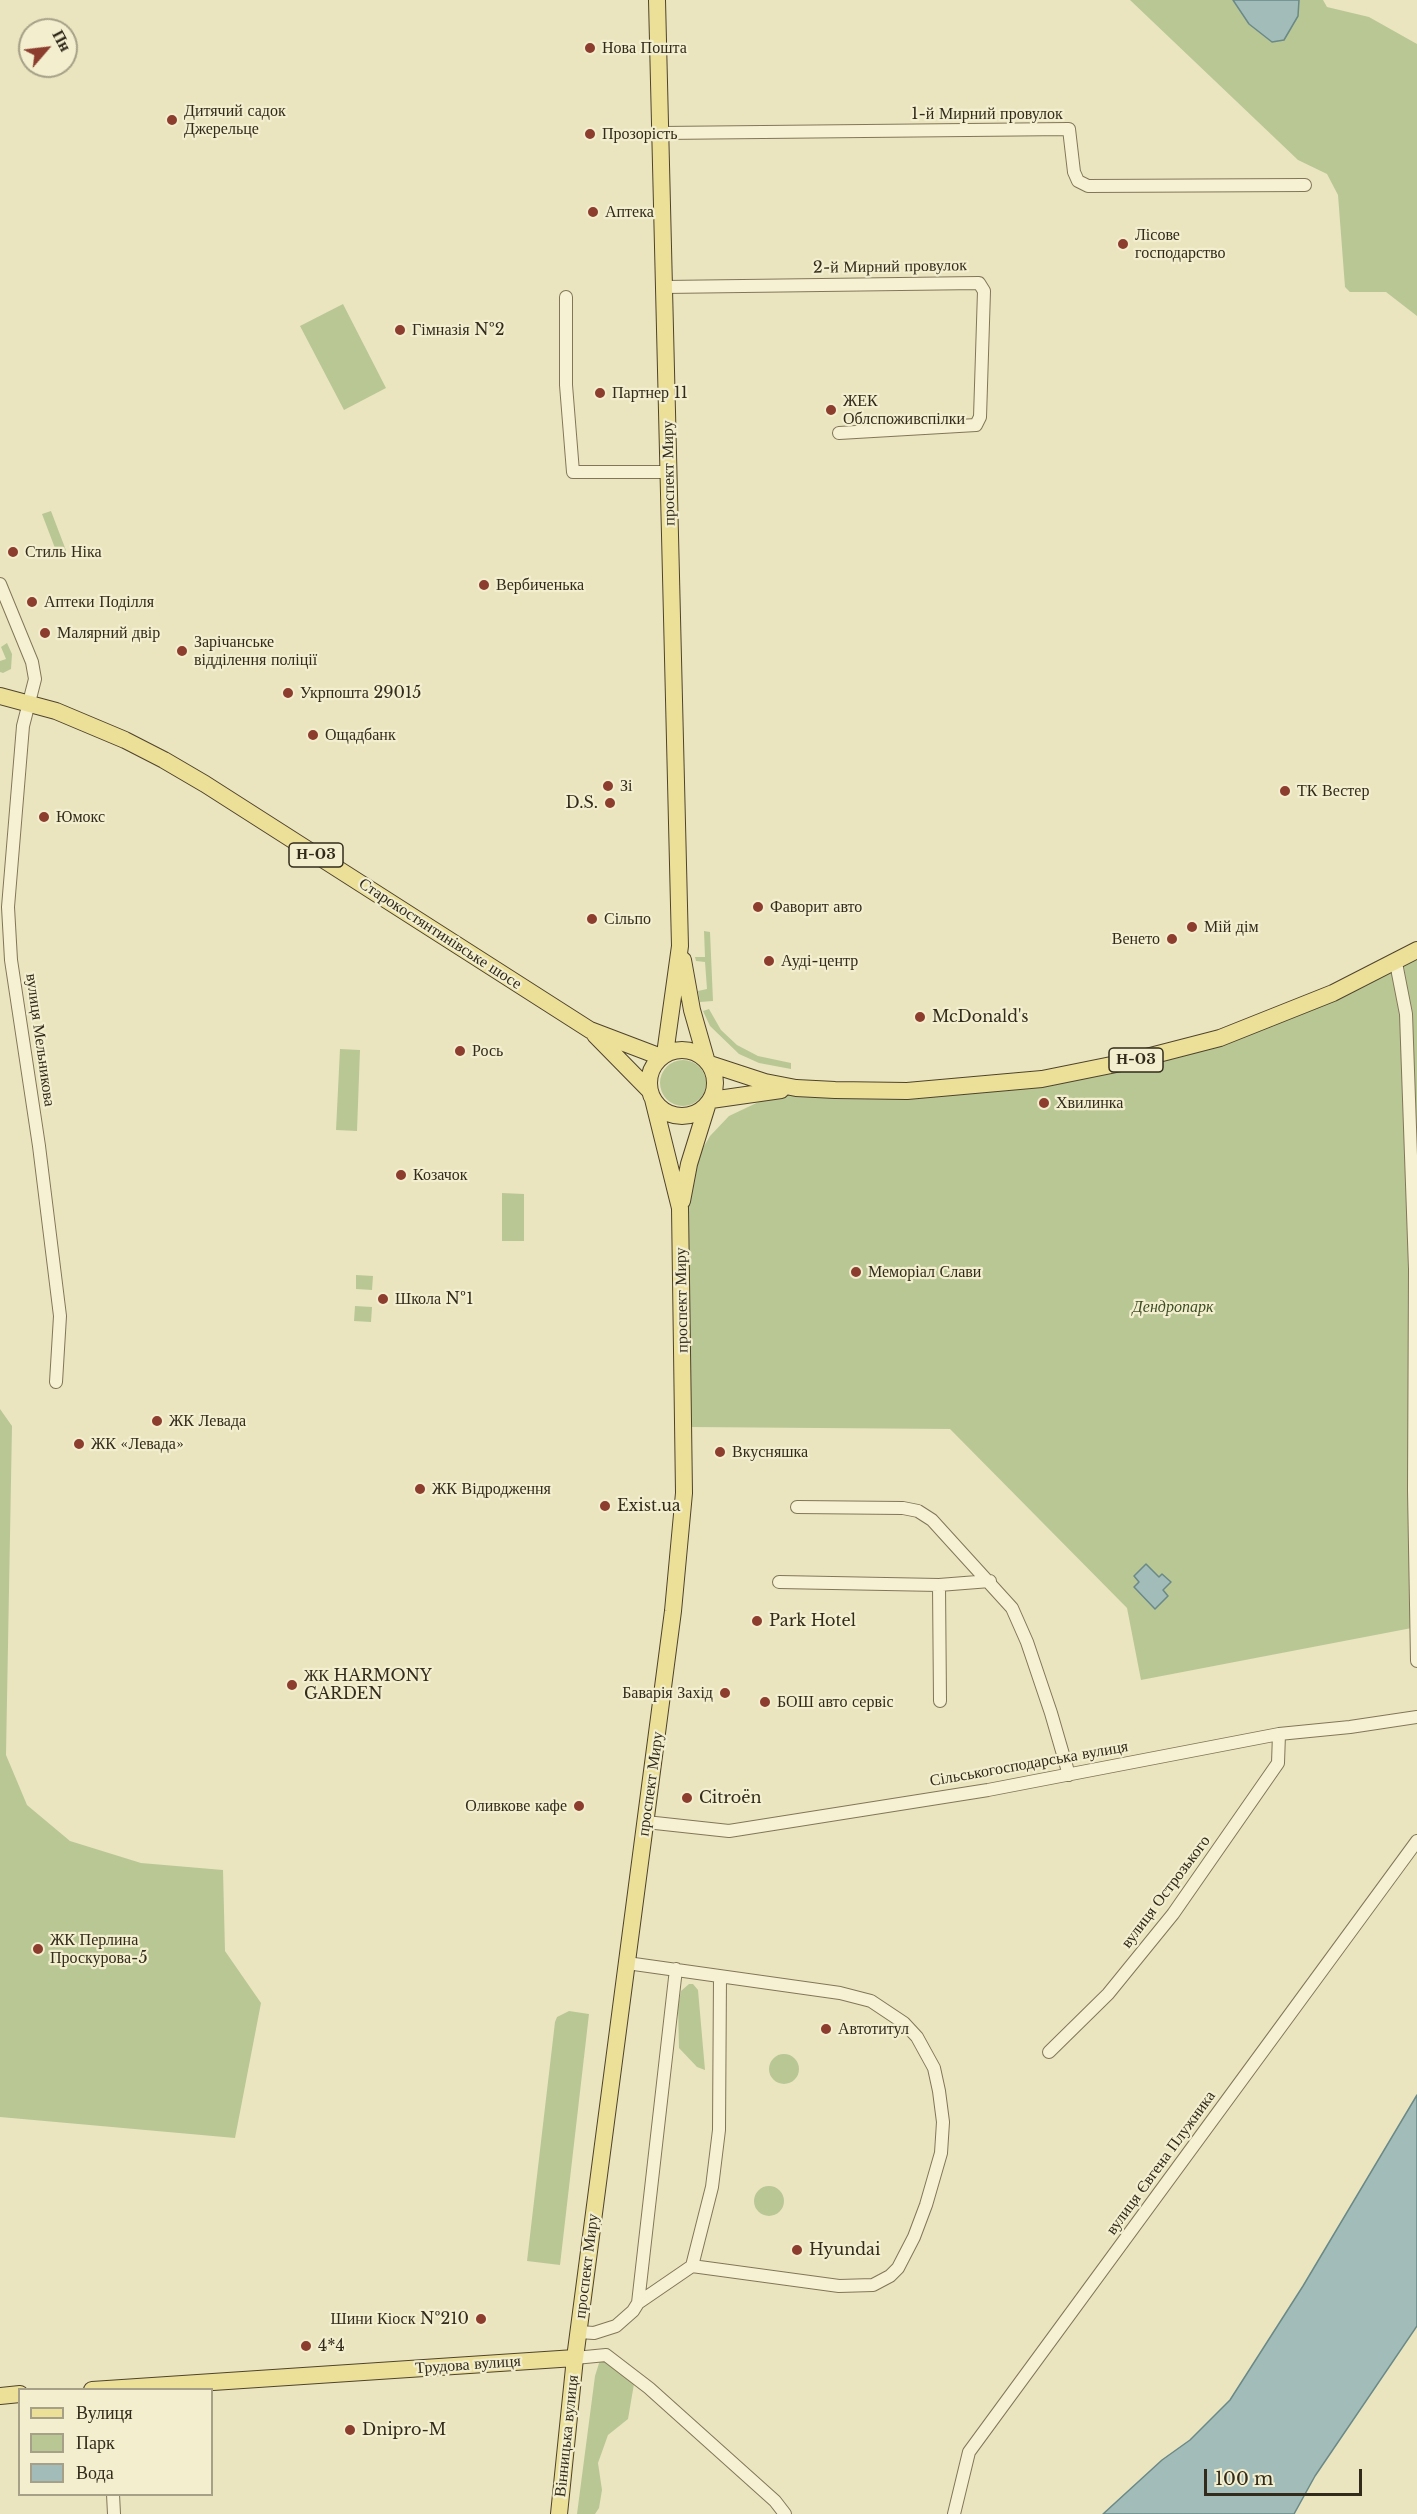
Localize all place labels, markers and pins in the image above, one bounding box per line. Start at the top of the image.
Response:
place label: Нова Пошта [602,38,687,58]
marker: Нова Пошта [583,41,597,55]
place label: Дитячий садок Джерельце [184,101,286,139]
marker: Дитячий садок Джерельце [165,113,179,127]
place label: Прозорість [602,124,678,144]
marker: Прозорість [583,127,597,141]
place label: Аптека [605,202,654,222]
marker: Аптека [586,205,600,219]
place label: Лісове господарство [1135,225,1226,263]
marker: Лісове господарство [1116,237,1130,251]
place label: Гімназія №2 [412,320,505,340]
marker: Гімназія №2 [393,323,407,337]
place label: Партнер 11 [612,383,688,403]
marker: Партнер 11 [593,386,607,400]
place label: ЖЕК Облспоживспілки [843,391,965,429]
marker: ЖЕК Облспоживспілки [824,403,838,417]
place label: Стиль Ніка [25,542,102,562]
marker: Стиль Ніка [6,545,20,559]
place label: Вербиченька [496,575,584,595]
marker: Вербиченька [477,578,491,592]
place label: Аптеки Поділля [44,592,154,612]
marker: Аптеки Поділля [25,595,39,609]
place label: Малярний двір [57,623,160,643]
marker: Малярний двір [38,626,52,640]
place label: Зарічанське відділення поліції [194,632,317,670]
marker: Зарічанське відділення поліції [175,644,189,658]
place label: Укрпошта 29015 [300,683,421,703]
marker: Укрпошта 29015 [281,686,295,700]
place label: Ощадбанк [325,725,396,745]
marker: Ощадбанк [306,728,320,742]
place label: Зі [620,776,632,796]
marker: Зі [601,779,615,793]
place label: ТК Вестер [1297,781,1369,801]
marker: ТК Вестер [1278,784,1292,798]
place label: D.S. [565,793,598,813]
marker: D.S. [603,796,617,810]
place label: Юмокс [56,807,105,827]
marker: Юмокс [37,810,51,824]
place label: Фаворит авто [770,897,862,917]
marker: Фаворит авто [751,900,765,914]
place label: Сільпо [604,909,651,929]
marker: Сільпо [585,912,599,926]
place label: Мій дім [1204,917,1259,937]
marker: Мій дім [1185,920,1199,934]
place label: Венето [1112,929,1160,949]
marker: Венето [1165,932,1179,946]
place label: Ауді-центр [781,951,858,971]
marker: Ауді-центр [762,954,776,968]
place label: McDonald's [932,1007,1029,1027]
marker: McDonald's [913,1010,927,1024]
place label: Рось [472,1041,503,1061]
marker: Рось [453,1044,467,1058]
place label: Хвилинка [1056,1093,1123,1113]
marker: Хвилинка [1037,1096,1051,1110]
place label: Козачок [413,1165,467,1185]
marker: Козачок [394,1168,408,1182]
place label: Меморіал Слави [868,1262,981,1282]
marker: Меморіал Слави [849,1265,863,1279]
place label: Школа №1 [395,1289,473,1309]
marker: Школа №1 [376,1292,390,1306]
place label: ЖК Левада [169,1411,246,1431]
marker: ЖК Левада [150,1414,164,1428]
place label: ЖК «Левада» [91,1434,184,1454]
marker: ЖК «Левада» [72,1437,86,1451]
place label: Вкусняшка [732,1442,808,1462]
marker: Вкусняшка [713,1445,727,1459]
place label: ЖК Відродження [432,1479,551,1499]
marker: ЖК Відродження [413,1482,427,1496]
place label: Exist.ua [617,1496,681,1516]
marker: Exist.ua [598,1499,612,1513]
place label: Park Hotel [769,1611,856,1631]
marker: Park Hotel [750,1614,764,1628]
place label: ЖК HARMONY GARDEN [304,1666,432,1704]
marker: ЖК HARMONY GARDEN [285,1678,299,1692]
place label: Баварія Захід [622,1683,713,1703]
marker: Баварія Захід [718,1686,732,1700]
place label: БОШ авто сервіс [777,1692,893,1712]
marker: БОШ авто сервіс [758,1695,772,1709]
place label: Citroën [699,1788,761,1808]
marker: Citroën [680,1791,694,1805]
place label: Оливкове кафе [465,1796,567,1816]
marker: Оливкове кафе [572,1799,586,1813]
place label: ЖК Перлина Проскурова-5 [50,1930,148,1968]
marker: ЖК Перлина Проскурова-5 [31,1942,45,1956]
place label: Автотитул [838,2019,909,2039]
marker: Автотитул [819,2022,833,2036]
place label: Hyundai [809,2240,880,2260]
marker: Hyundai [790,2243,804,2257]
place label: Шини Кіоск №210 [331,2309,469,2329]
marker: Шини Кіоск №210 [474,2312,488,2326]
place label: 4*4 [318,2336,345,2356]
marker: 4*4 [299,2339,313,2353]
place label: Dnipro-M [362,2420,446,2440]
marker: Dnipro-M [343,2423,357,2437]

